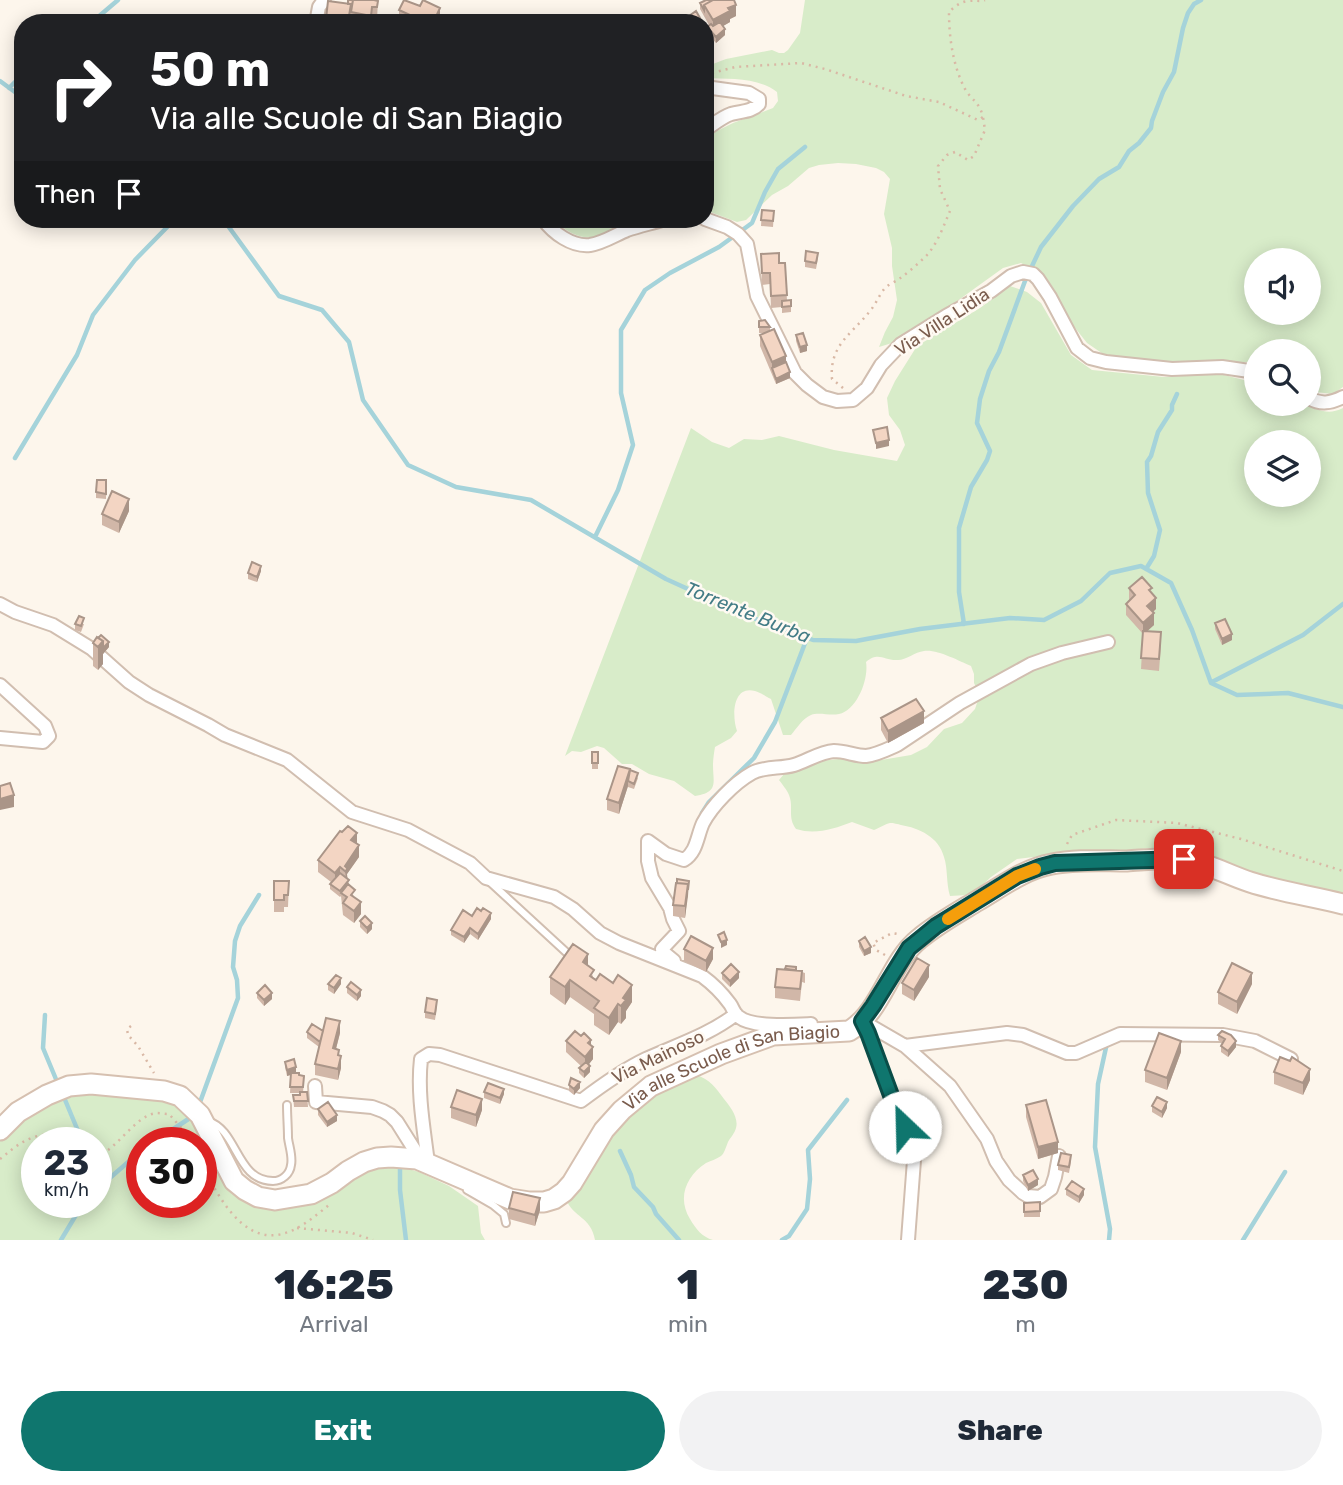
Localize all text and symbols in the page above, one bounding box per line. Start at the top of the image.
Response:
text: 50 m [150,40,270,98]
icon: right [35,42,126,133]
text: Via alle Scuole di San Biagio [150,99,563,137]
icon: arrive [110,175,148,213]
text: Then [35,179,96,210]
map controls [1244,248,1321,507]
button: sound [1244,248,1321,325]
street label: Via Villa Lidia [890,283,994,361]
button: search [1244,339,1321,416]
button: layers [1244,430,1321,507]
water label: Torrente Burba [682,577,814,648]
pin [1154,829,1214,889]
icon: arrive [1165,840,1203,878]
street label: Via alle Scuole di San Biagio [618,1020,840,1116]
street label: Via Mainoso [608,1025,708,1089]
position arrow [868,1090,942,1164]
speed limit sign: 30 [126,1127,217,1218]
text: 23 [44,1142,89,1184]
text: km/h [44,1179,89,1201]
text: 16:25 [274,1260,394,1310]
text: 1 [677,1260,699,1310]
text: 230 [982,1260,1069,1310]
text: Arrival [300,1310,369,1338]
text: min [668,1310,708,1338]
text: m [1015,1310,1036,1338]
button: Exit [21,1391,665,1471]
button: Share [679,1391,1322,1471]

